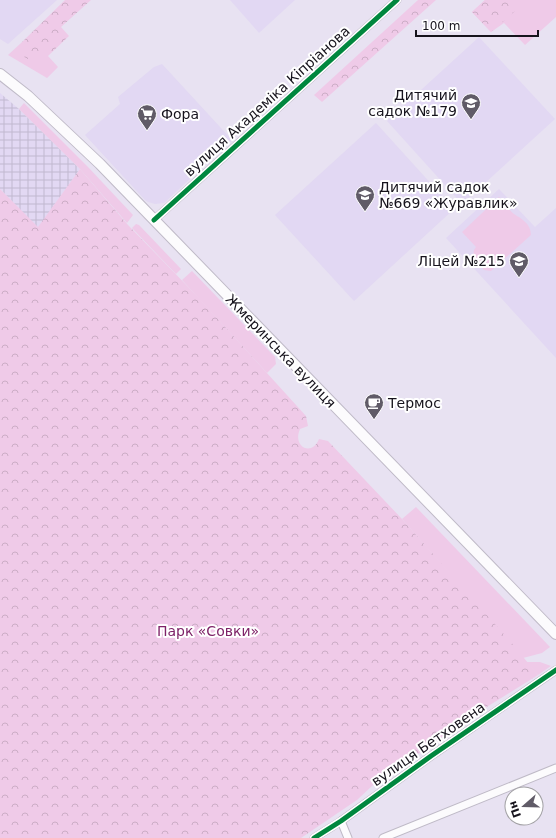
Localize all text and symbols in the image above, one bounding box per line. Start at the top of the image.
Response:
scale bar [416,12,538,38]
text: 100 m [422,19,460,33]
street label: вулиця Академіка Кіпріанова [181,23,353,179]
place label: Дитячий садок №179 [368,87,457,119]
school or university icon: Дитячий садок №179 [460,92,482,120]
supermarket icon: Фора [136,103,158,131]
place label: Фора [161,106,199,122]
place label: Дитячий садок №669 «Журавлик» [379,179,517,211]
school or university icon: Дитячий садок №669 «Журавлик» [354,184,376,212]
school or university icon: Ліцей №215 [508,250,530,278]
place label: Ліцей №215 [418,253,505,269]
street label: Жмеринська вулиця [223,291,339,411]
cafe icon: Термос [363,392,385,420]
place label: Термос [387,395,441,411]
park label: Парк «Совки» [157,623,259,639]
street label: вулиця Бетховена [368,699,488,789]
north arrow [504,786,544,826]
text: Пн [506,799,524,819]

